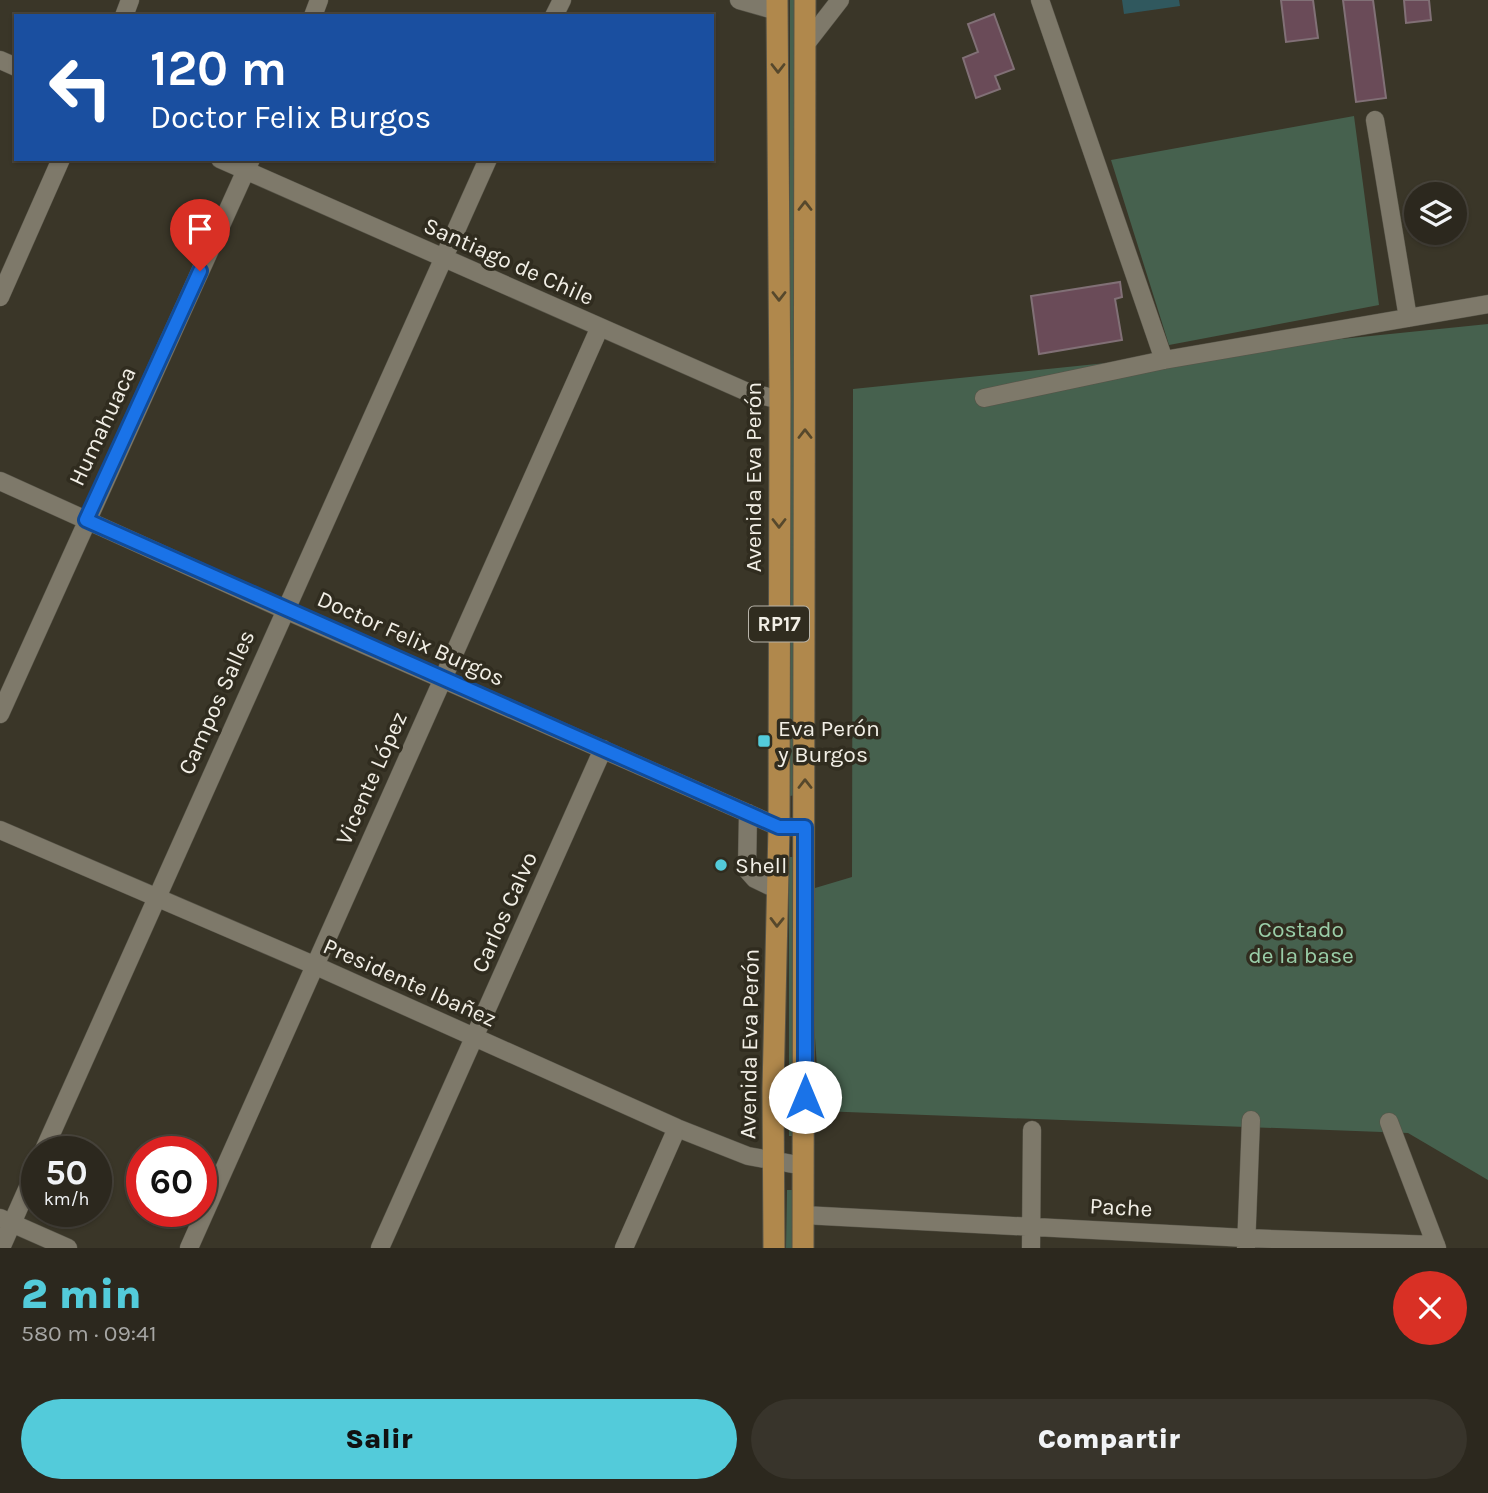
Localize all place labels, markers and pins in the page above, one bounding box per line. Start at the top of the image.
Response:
pin [170,199,230,271]
place label: Eva Perón y Burgos [777,715,880,768]
marker: Eva Perón y Burgos [756,733,772,749]
place label: Shell [735,852,787,879]
marker: Shell [713,857,729,873]

